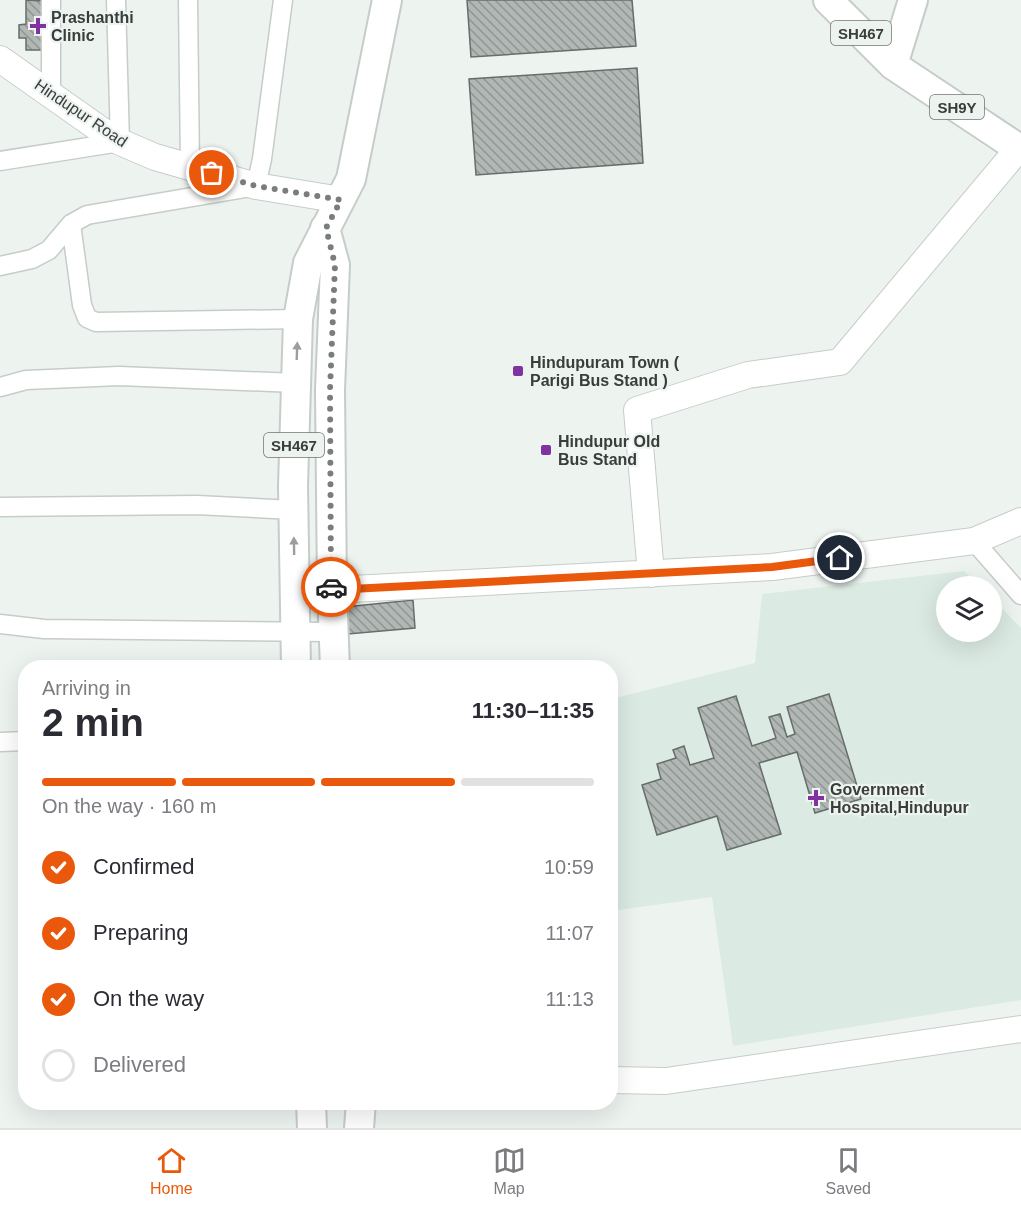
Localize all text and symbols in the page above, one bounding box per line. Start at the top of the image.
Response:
place label: Prashanthi Clinic [51,9,134,44]
marker: Prashanthi Clinic [29,17,47,35]
road number: SH467 [831,21,891,45]
street label: Hindupur Road [32,76,130,150]
road number: SH9Y [930,95,984,119]
pin [186,147,237,198]
icon: bag [195,156,228,189]
one-way arrow [292,342,302,361]
place label: Hindupuram Town ( Parigi Bus Stand ) [530,354,680,389]
marker: Hindupuram Town ( Parigi Bus Stand ) [511,364,525,378]
road number: SH467 [264,433,324,457]
place label: Hindupur Old Bus Stand [558,433,660,468]
marker: Hindupur Old Bus Stand [539,443,553,457]
pin [814,532,865,583]
one-way arrow [289,537,299,556]
icon: home [823,541,856,574]
courier [301,557,361,617]
icon: car [315,571,348,604]
map controls [936,576,1002,642]
button: layers [936,576,1002,642]
text: Arriving in [42,677,131,699]
text: 11:30–11:35 [472,698,594,723]
text: 2 min [42,701,144,744]
place label: Government Hospital,Hindupur [830,781,969,816]
marker: Government Hospital,Hindupur [807,789,825,807]
text: On the way · 160 m [42,795,217,817]
icon: check [42,851,75,884]
text: Confirmed [93,854,194,879]
text: 10:59 [544,856,594,878]
icon: check [42,917,75,950]
text: Preparing [93,920,188,945]
text: 11:07 [545,922,594,944]
icon: check [42,983,75,1016]
text: On the way [93,986,204,1011]
text: 11:13 [545,988,594,1010]
text: Delivered [93,1052,186,1077]
tab: Home [150,1144,193,1198]
tab: Map [493,1144,526,1198]
tab: Saved [826,1144,871,1198]

